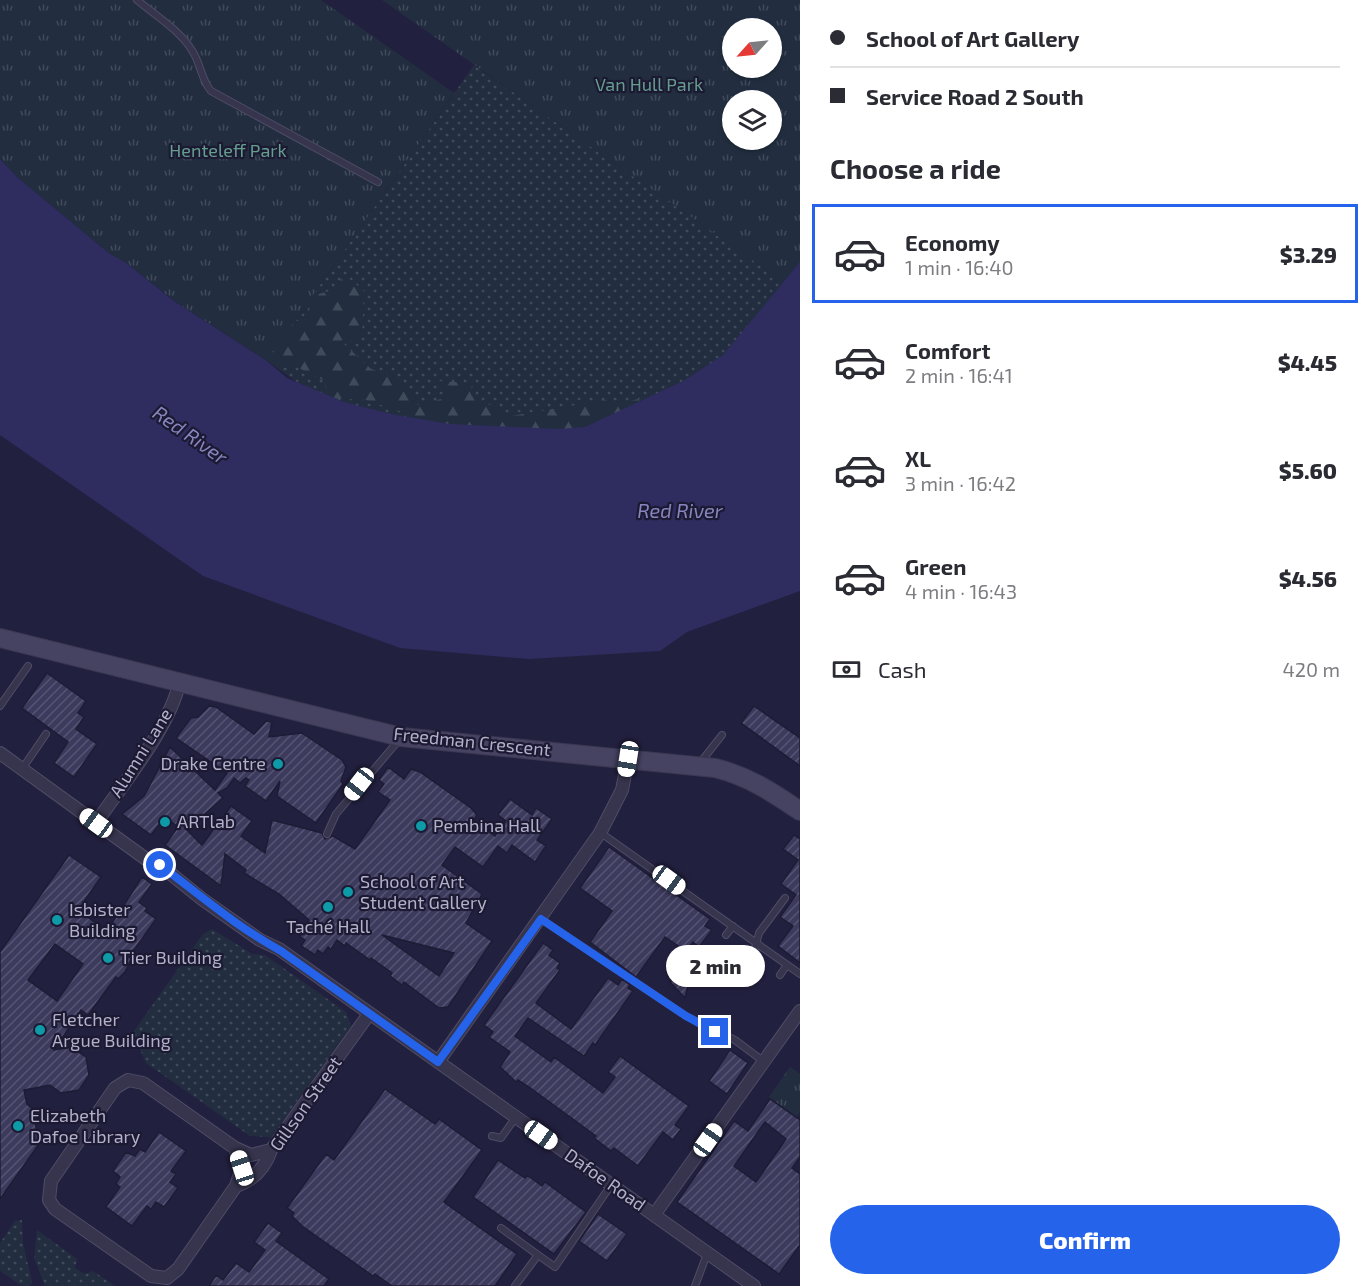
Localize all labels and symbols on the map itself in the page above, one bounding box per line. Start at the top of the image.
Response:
north arrow [722,18,782,78]
park label: Van Hull Park [595,73,703,95]
park label: Henteleff Park [169,139,287,161]
water label: Red River [149,400,233,469]
water label: Red River [637,498,724,522]
street label: Alumni Lane [104,704,176,801]
street label: Freedman Crescent [392,722,552,760]
car [616,740,640,778]
place label: Drake Centre [160,752,266,774]
marker: Drake Centre [271,757,285,771]
car [341,764,377,804]
car [76,805,116,841]
place label: ARTlab [177,810,235,832]
place label: Pembina Hall [433,814,541,836]
marker: ARTlab [158,815,172,829]
marker: Pembina Hall [414,819,428,833]
route start [146,851,173,878]
car [649,862,689,898]
place label: School of Art Student Gallery [360,870,487,913]
marker: School of Art Student Gallery [341,885,355,899]
place label: Isbister Building [69,898,136,941]
marker: Taché Hall [321,900,335,914]
marker: Isbister Building [50,913,64,927]
place label: Taché Hall [286,915,371,937]
callout: 2 min [666,945,764,987]
place label: Tier Building [120,946,222,968]
marker: Tier Building [101,951,115,965]
place label: Fletcher Argue Building [52,1008,171,1051]
route end [701,1018,728,1045]
marker: Fletcher Argue Building [33,1023,47,1037]
street label: Gillson Street [265,1052,346,1155]
place label: Elizabeth Dafoe Library [30,1104,141,1147]
car [521,1117,561,1153]
marker: Elizabeth Dafoe Library [11,1119,25,1133]
car [690,1120,726,1160]
street label: Dafoe Road [561,1143,650,1215]
car [228,1148,256,1188]

